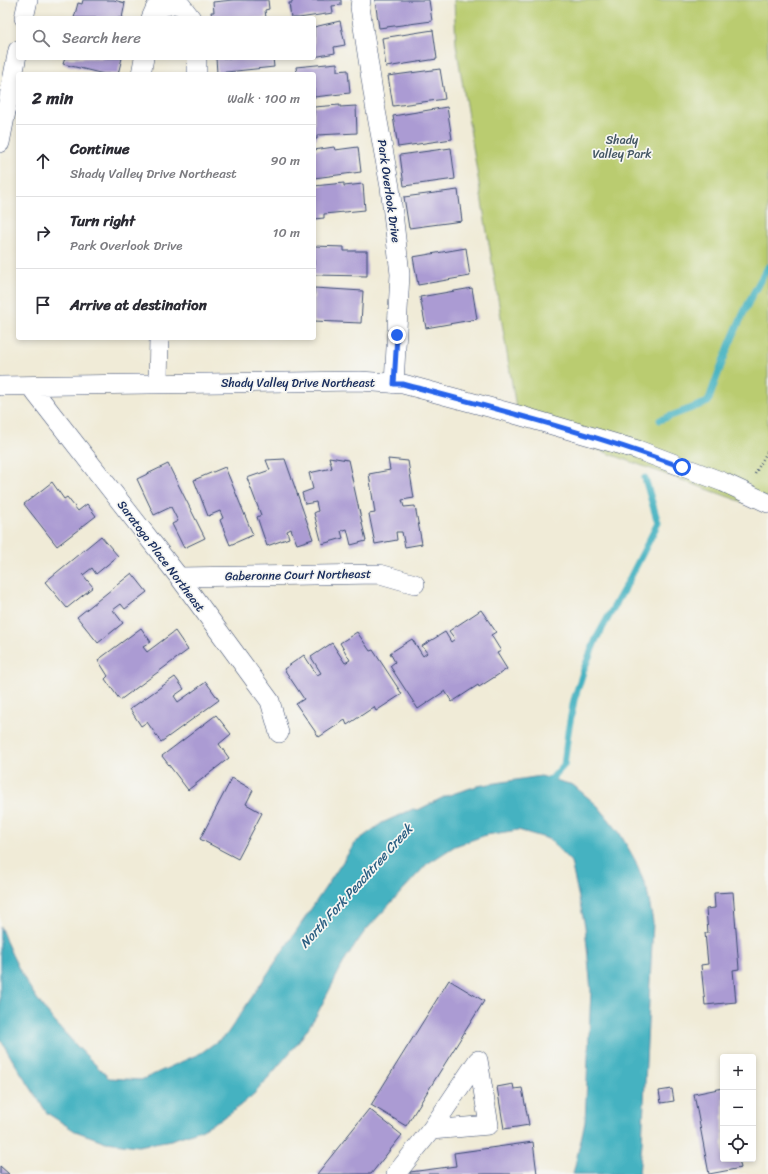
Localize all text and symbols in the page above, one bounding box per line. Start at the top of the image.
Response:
search box [16,16,316,60]
text: Search here [62,25,141,51]
icon: search [30,27,52,49]
text: 2 min [32,83,73,113]
text: Walk · 100 m [227,87,300,110]
park label: Shady Valley Park [592,129,652,165]
text: Continue [70,136,130,162]
street label: Park Overlook Drive [371,138,407,244]
text: 90 m [270,149,300,172]
icon: ahead [32,150,54,172]
text: Shady Valley Drive Northeast [70,162,237,185]
text: Turn right [70,208,135,234]
text: 10 m [273,221,300,244]
icon: right [32,222,54,244]
text: Park Overlook Drive [70,234,183,257]
text: Arrive at destination [70,292,207,318]
icon: arrive [32,294,54,316]
route end [388,326,406,344]
street label: Shady Valley Drive Northeast [221,372,375,394]
route start [673,458,691,476]
street label: Saratoga Place Northeast [111,495,211,617]
street label: Gaberonne Court Northeast [225,563,371,587]
water label: North Fork Peachtree Creek [294,817,420,953]
map controls [720,1054,756,1162]
button: + [720,1054,756,1090]
button: − [720,1090,756,1126]
button: locate [720,1126,756,1162]

